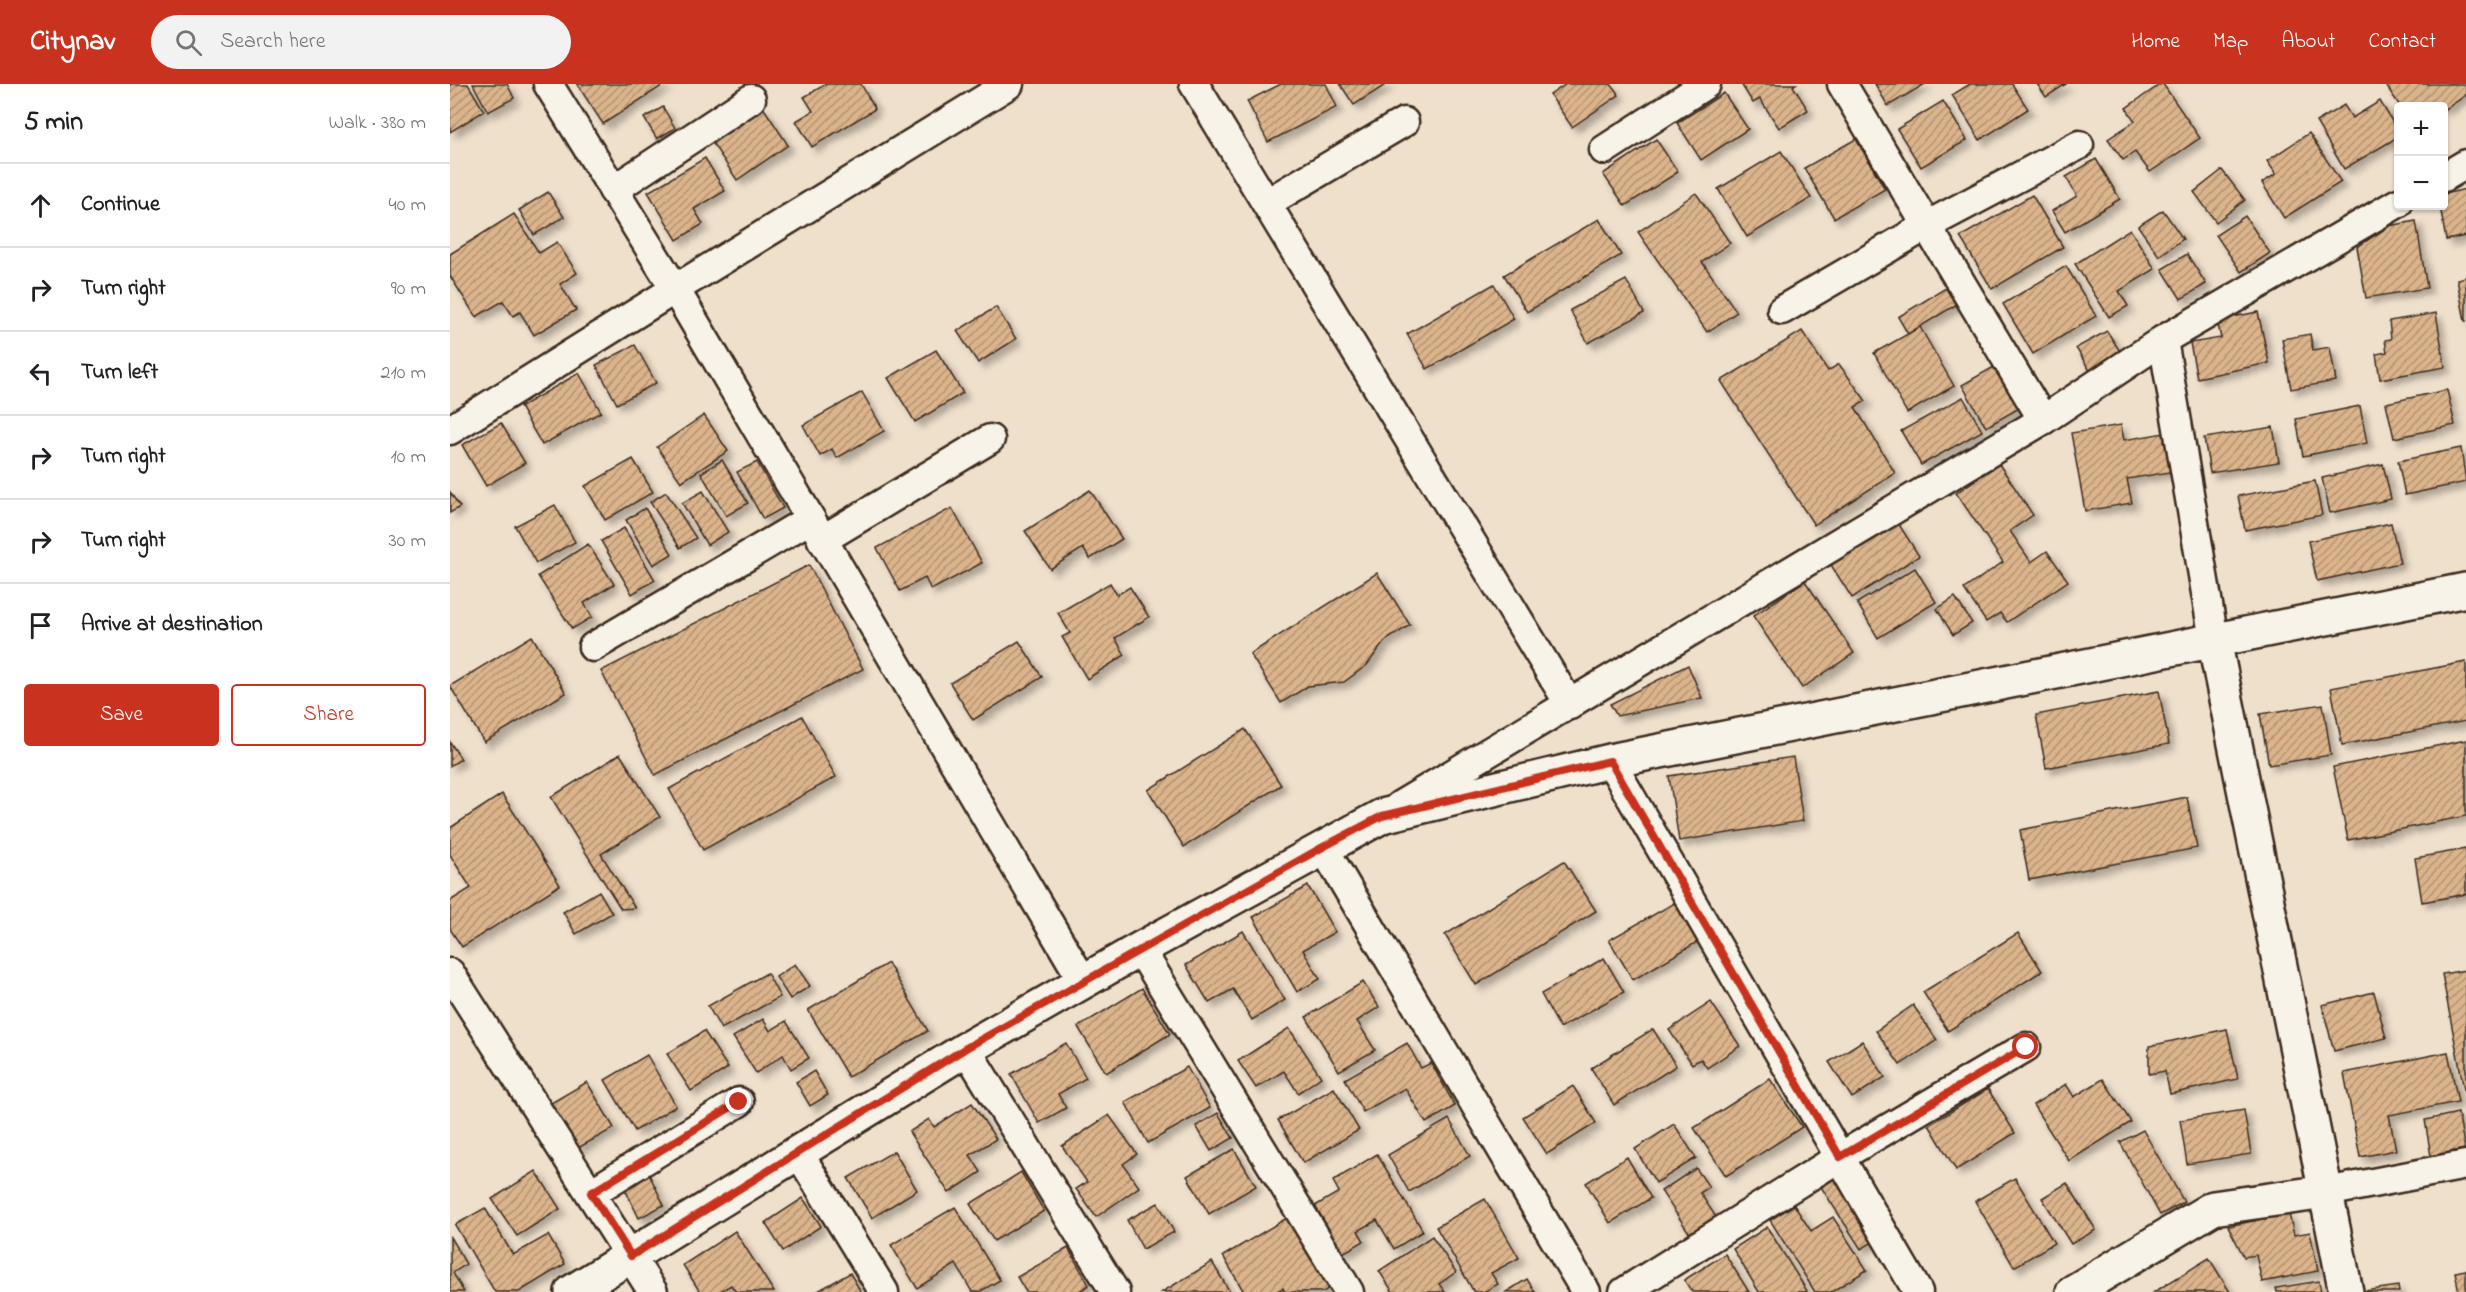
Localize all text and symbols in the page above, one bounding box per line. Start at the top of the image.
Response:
search box [151,15,571,69]
text: Citynav [30,22,115,63]
icon: search [172,26,205,59]
text: Search here [220,26,326,58]
text: Home [2131,27,2180,57]
text: Map [2213,27,2248,57]
text: About [2281,27,2335,57]
text: Contact [2368,27,2436,57]
map controls [2394,102,2448,210]
button: + [2394,102,2448,156]
text: 5 min [24,104,83,142]
text: Walk · 380 m [328,109,426,138]
button: − [2394,156,2448,210]
icon: ahead [24,189,57,222]
text: Continue [81,189,160,221]
text: 40 m [389,191,426,220]
icon: right [24,273,57,306]
text: Turn right [81,273,166,305]
text: 90 m [391,275,426,304]
icon: left [24,357,57,390]
text: Turn left [81,357,158,389]
text: 210 m [381,359,426,388]
icon: right [24,441,57,474]
text: Turn right [81,441,166,473]
text: 10 m [390,443,426,472]
icon: right [24,525,57,558]
text: Turn right [81,525,166,557]
text: 30 m [389,527,426,556]
icon: arrive [24,609,57,642]
text: Arrive at destination [81,609,263,641]
button: Save [24,684,219,746]
button: Share [231,684,426,746]
route start [2012,1033,2038,1059]
route end [725,1088,751,1114]

